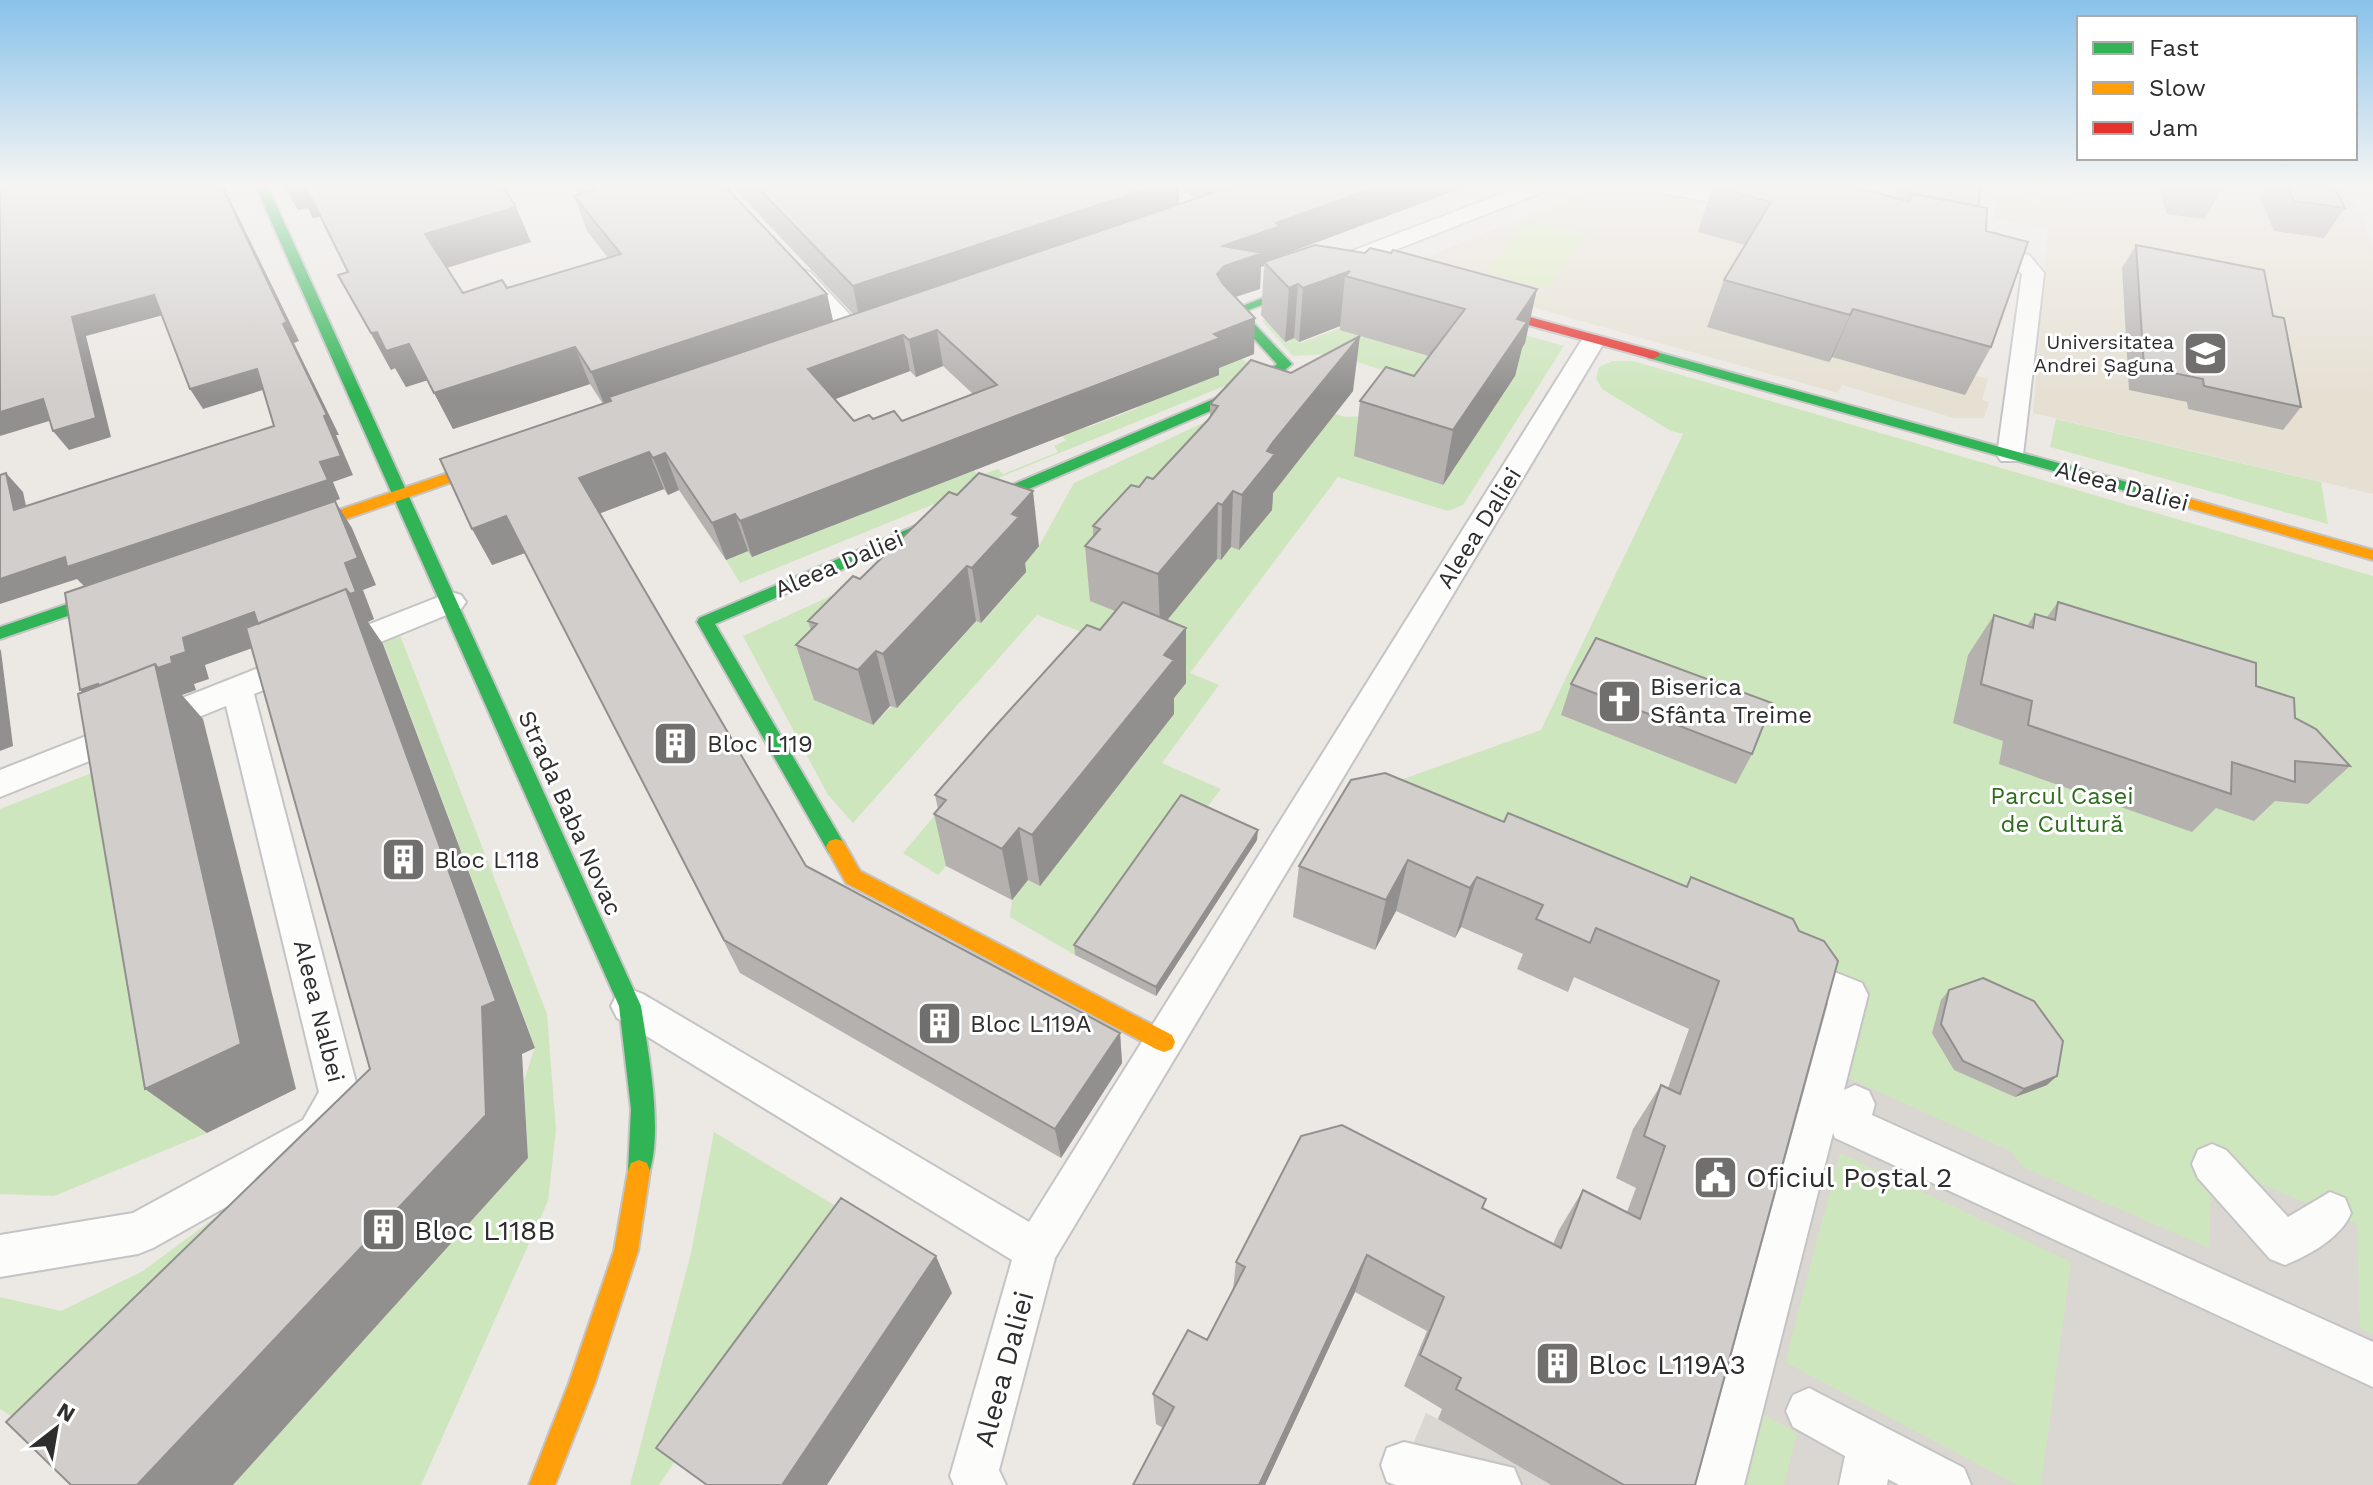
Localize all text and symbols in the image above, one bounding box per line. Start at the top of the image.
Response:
legend [2077,16,2357,160]
text: Fast [2149,34,2199,62]
text: Slow [2149,74,2206,102]
text: Jam [2149,114,2199,142]
place label: Universitatea Andrei Șaguna [2034,330,2174,377]
school or university icon: Universitatea Andrei Șaguna [2181,330,2229,378]
street label: Aleea Daliei [2052,455,2192,517]
street label: Aleea Daliei [1431,463,1527,593]
street label: Aleea Daliei [770,524,908,604]
place label: Biserica Sfânta Treime [1650,673,1812,729]
church icon: Biserica Sfânta Treime [1595,677,1643,725]
street label: Strada Baba Novac [512,706,628,920]
building icon: Bloc L119 [652,720,700,768]
place label: Bloc L119 [707,730,813,758]
park label: Parcul Casei de Cultură [1990,782,2134,838]
building icon: Bloc L118 [379,836,427,884]
place label: Bloc L118 [434,846,540,874]
street label: Aleea Nalbei [288,937,350,1085]
building icon: Bloc L119A [915,1000,963,1048]
place label: Bloc L119A [970,1010,1092,1038]
public building icon: Oficiul Poștal 2 [1691,1153,1739,1201]
place label: Oficiul Poștal 2 [1746,1161,1952,1194]
building icon: Bloc L118B [359,1206,407,1254]
place label: Bloc L118B [414,1214,556,1247]
street label: Aleea Daliei [967,1288,1041,1450]
building icon: Bloc L119A3 [1533,1340,1581,1388]
place label: Bloc L119A3 [1588,1348,1746,1381]
north arrow [16,1389,96,1469]
text: N [53,1397,79,1427]

